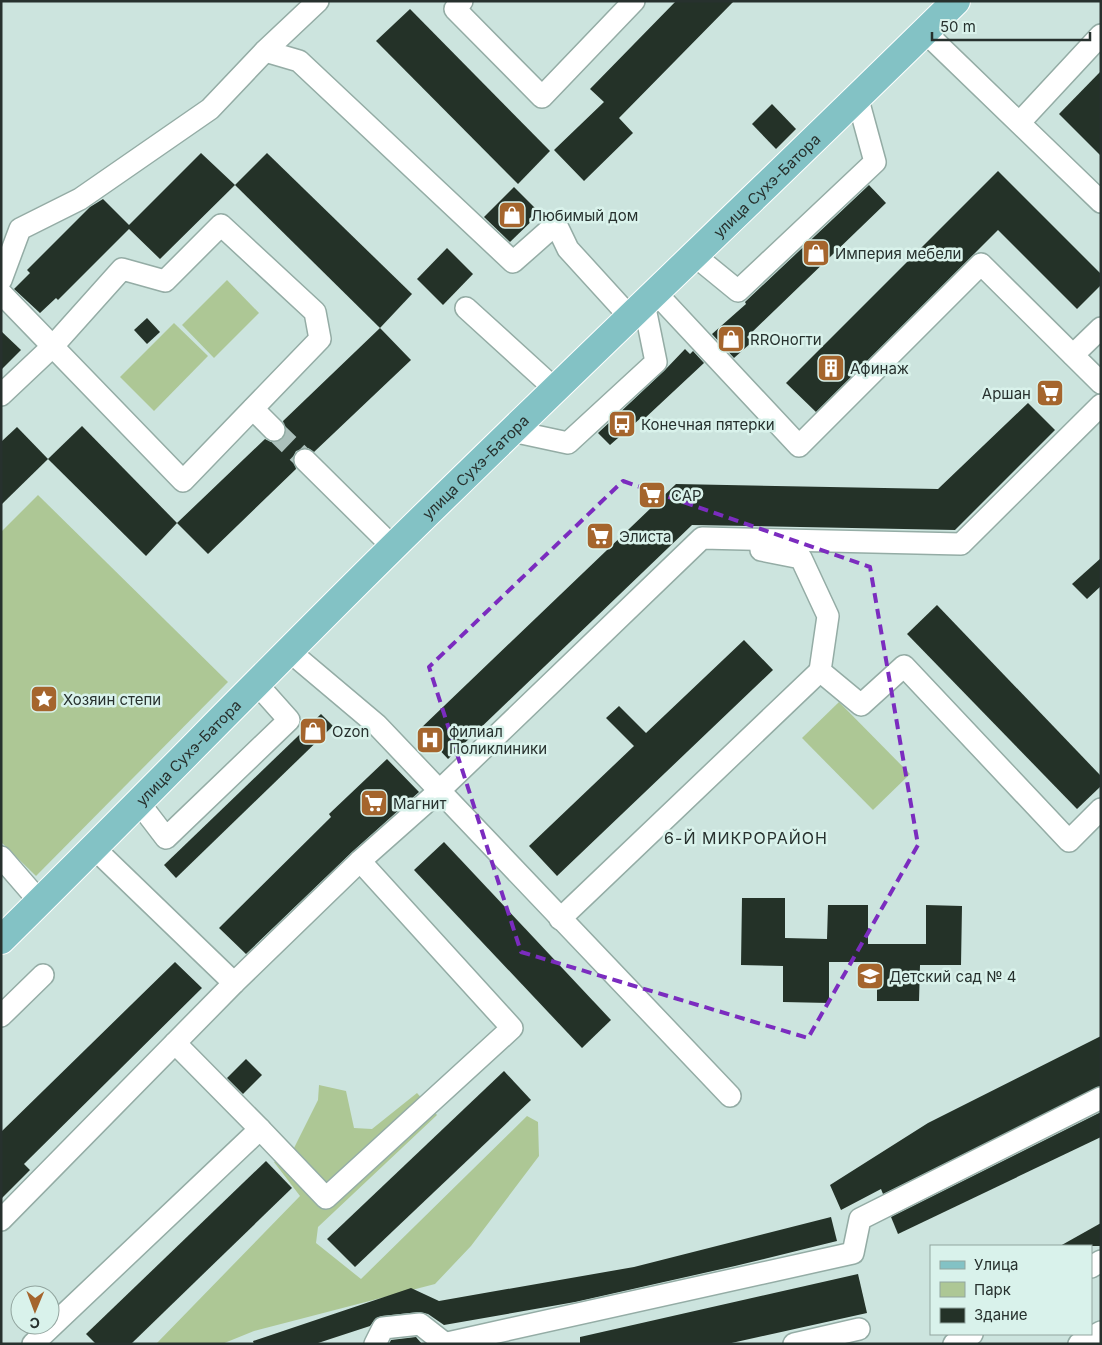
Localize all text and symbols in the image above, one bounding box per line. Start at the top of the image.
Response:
scale bar [932,10,1090,42]
text: 50 m [940,17,976,36]
street label: улица Сухэ-Батора [709,129,824,241]
shop icon: Любимый дом [497,200,527,230]
place label: Любимый дом [531,206,638,225]
shop icon: Империя мебели [801,238,831,268]
place label: Империя мебели [835,244,961,263]
shop icon: RROногти [716,324,746,354]
place label: RROногти [750,330,822,349]
building icon: Афинаж [816,353,846,383]
place label: Афинаж [850,359,909,378]
supermarket icon: Аршан [1035,378,1065,408]
place label: Аршан [982,384,1031,403]
bus stop icon: Конечная пятерки [607,409,637,439]
street label: улица Сухэ-Батора [418,411,533,523]
place label: Конечная пятерки [641,415,775,434]
supermarket icon: САР [637,480,667,510]
place label: САР [671,486,702,505]
supermarket icon: Элиста [585,521,615,551]
place label: Элиста [619,527,671,546]
place icon: Хозяин степи [29,684,59,714]
place label: Хозяин степи [63,690,161,709]
street label: улица Сухэ-Батора [132,695,245,809]
shop icon: Ozon [298,716,328,746]
place label: Ozon [332,722,369,741]
place label: филиал Поликлиники [449,722,547,758]
hospital icon: филиал Поликлиники [415,725,445,755]
supermarket icon: Магнит [359,788,389,818]
place label: Магнит [393,794,446,813]
district label: 6-Й МИКРОРАЙОН [664,828,828,848]
school or university icon: Детский сад № 4 [855,961,885,991]
place label: Детский сад № 4 [889,967,1017,986]
legend [930,1245,1092,1335]
text: Улица [974,1255,1018,1274]
text: Парк [974,1280,1011,1299]
north arrow [10,1285,60,1335]
text: Здание [974,1305,1028,1324]
text: С [29,1315,40,1332]

